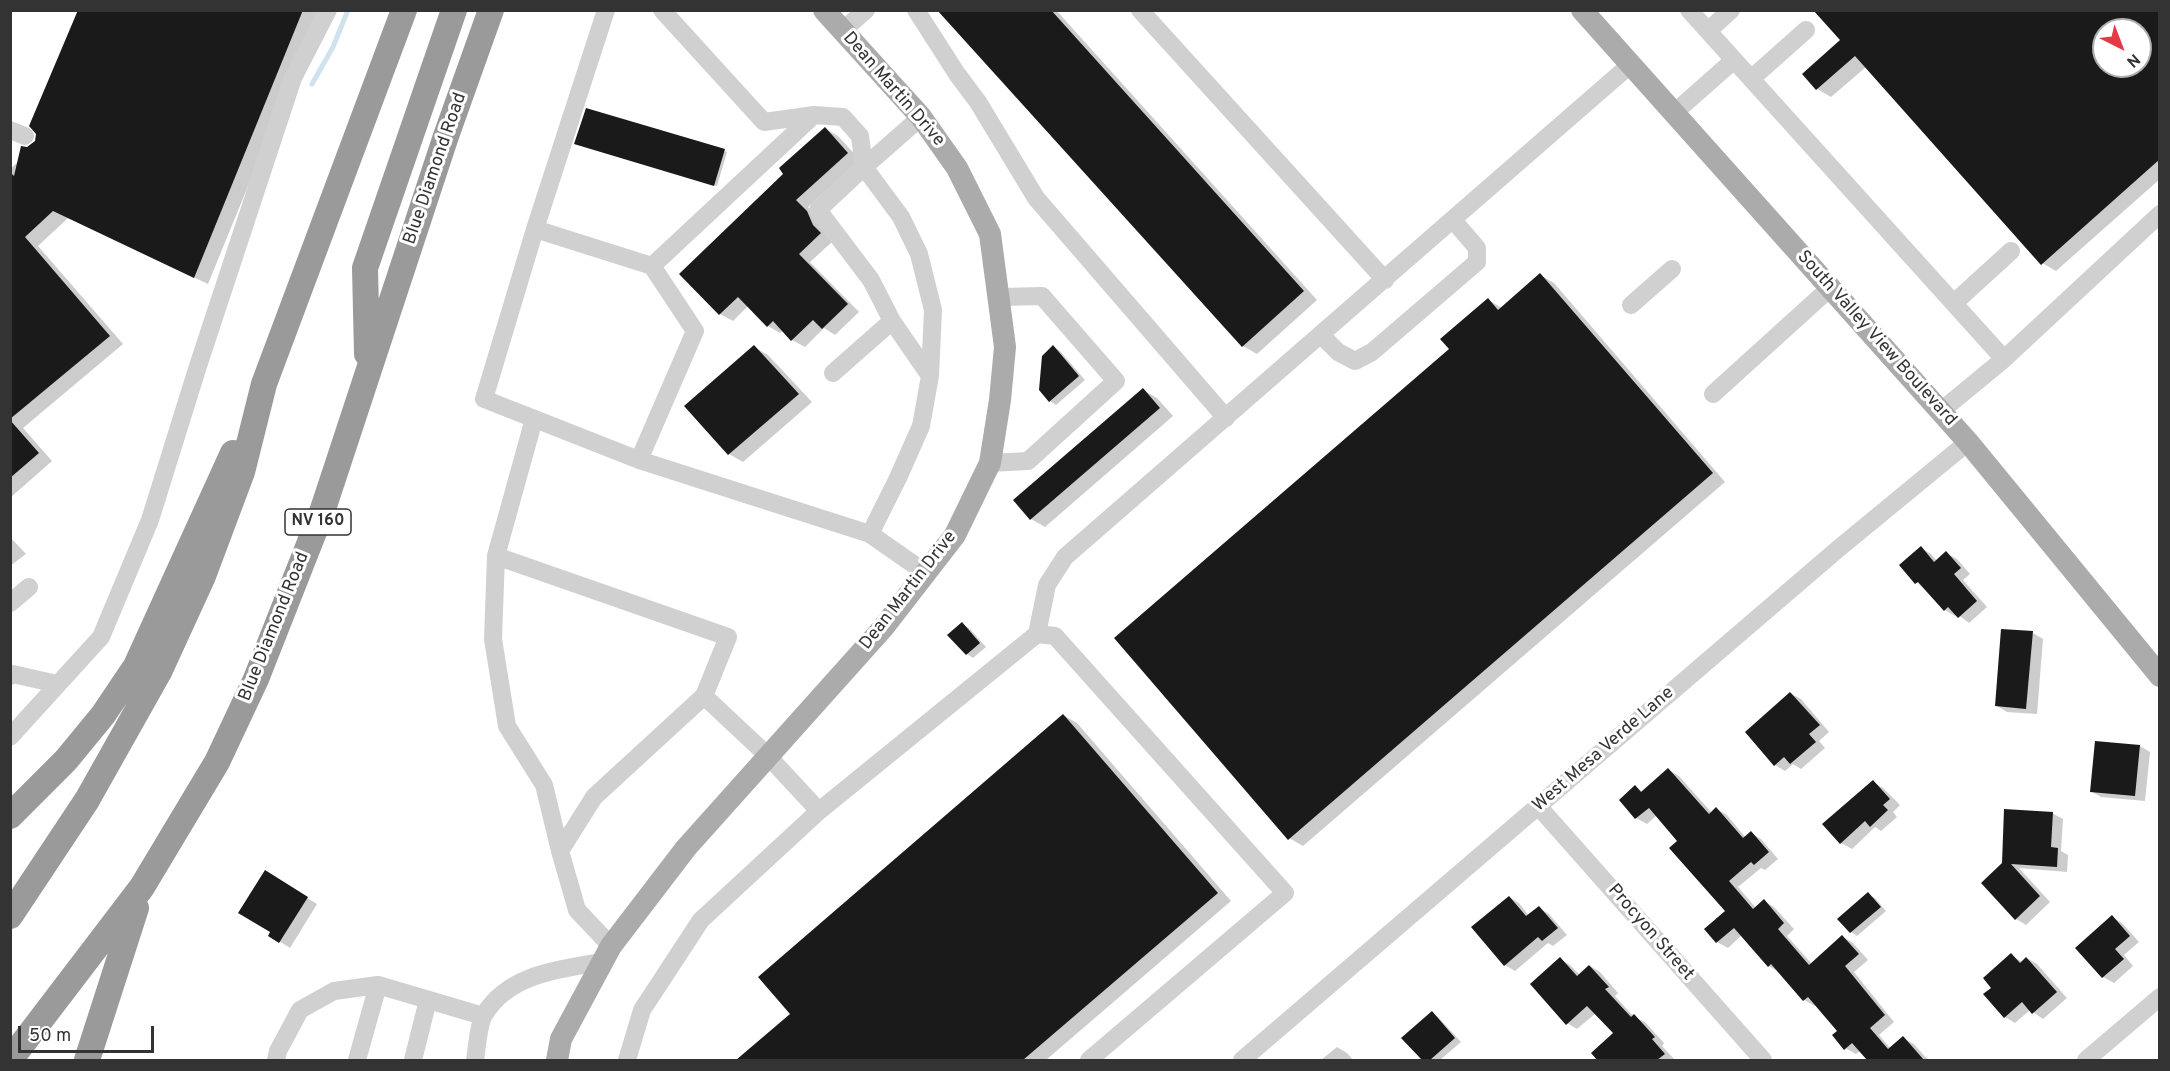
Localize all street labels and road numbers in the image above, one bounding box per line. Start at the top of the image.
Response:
street label: Dean Martin Drive [837,28,949,152]
street label: Blue Diamond Road [400,90,472,248]
street label: South Valley View Boulevard [1792,247,1960,431]
road number: NV 160 [285,509,351,535]
street label: Dean Martin Drive [856,527,962,655]
street label: Blue Diamond Road [235,549,315,705]
street label: West Mesa Verde Lane [1529,683,1679,817]
street label: Procyon Street [1602,880,1698,986]

